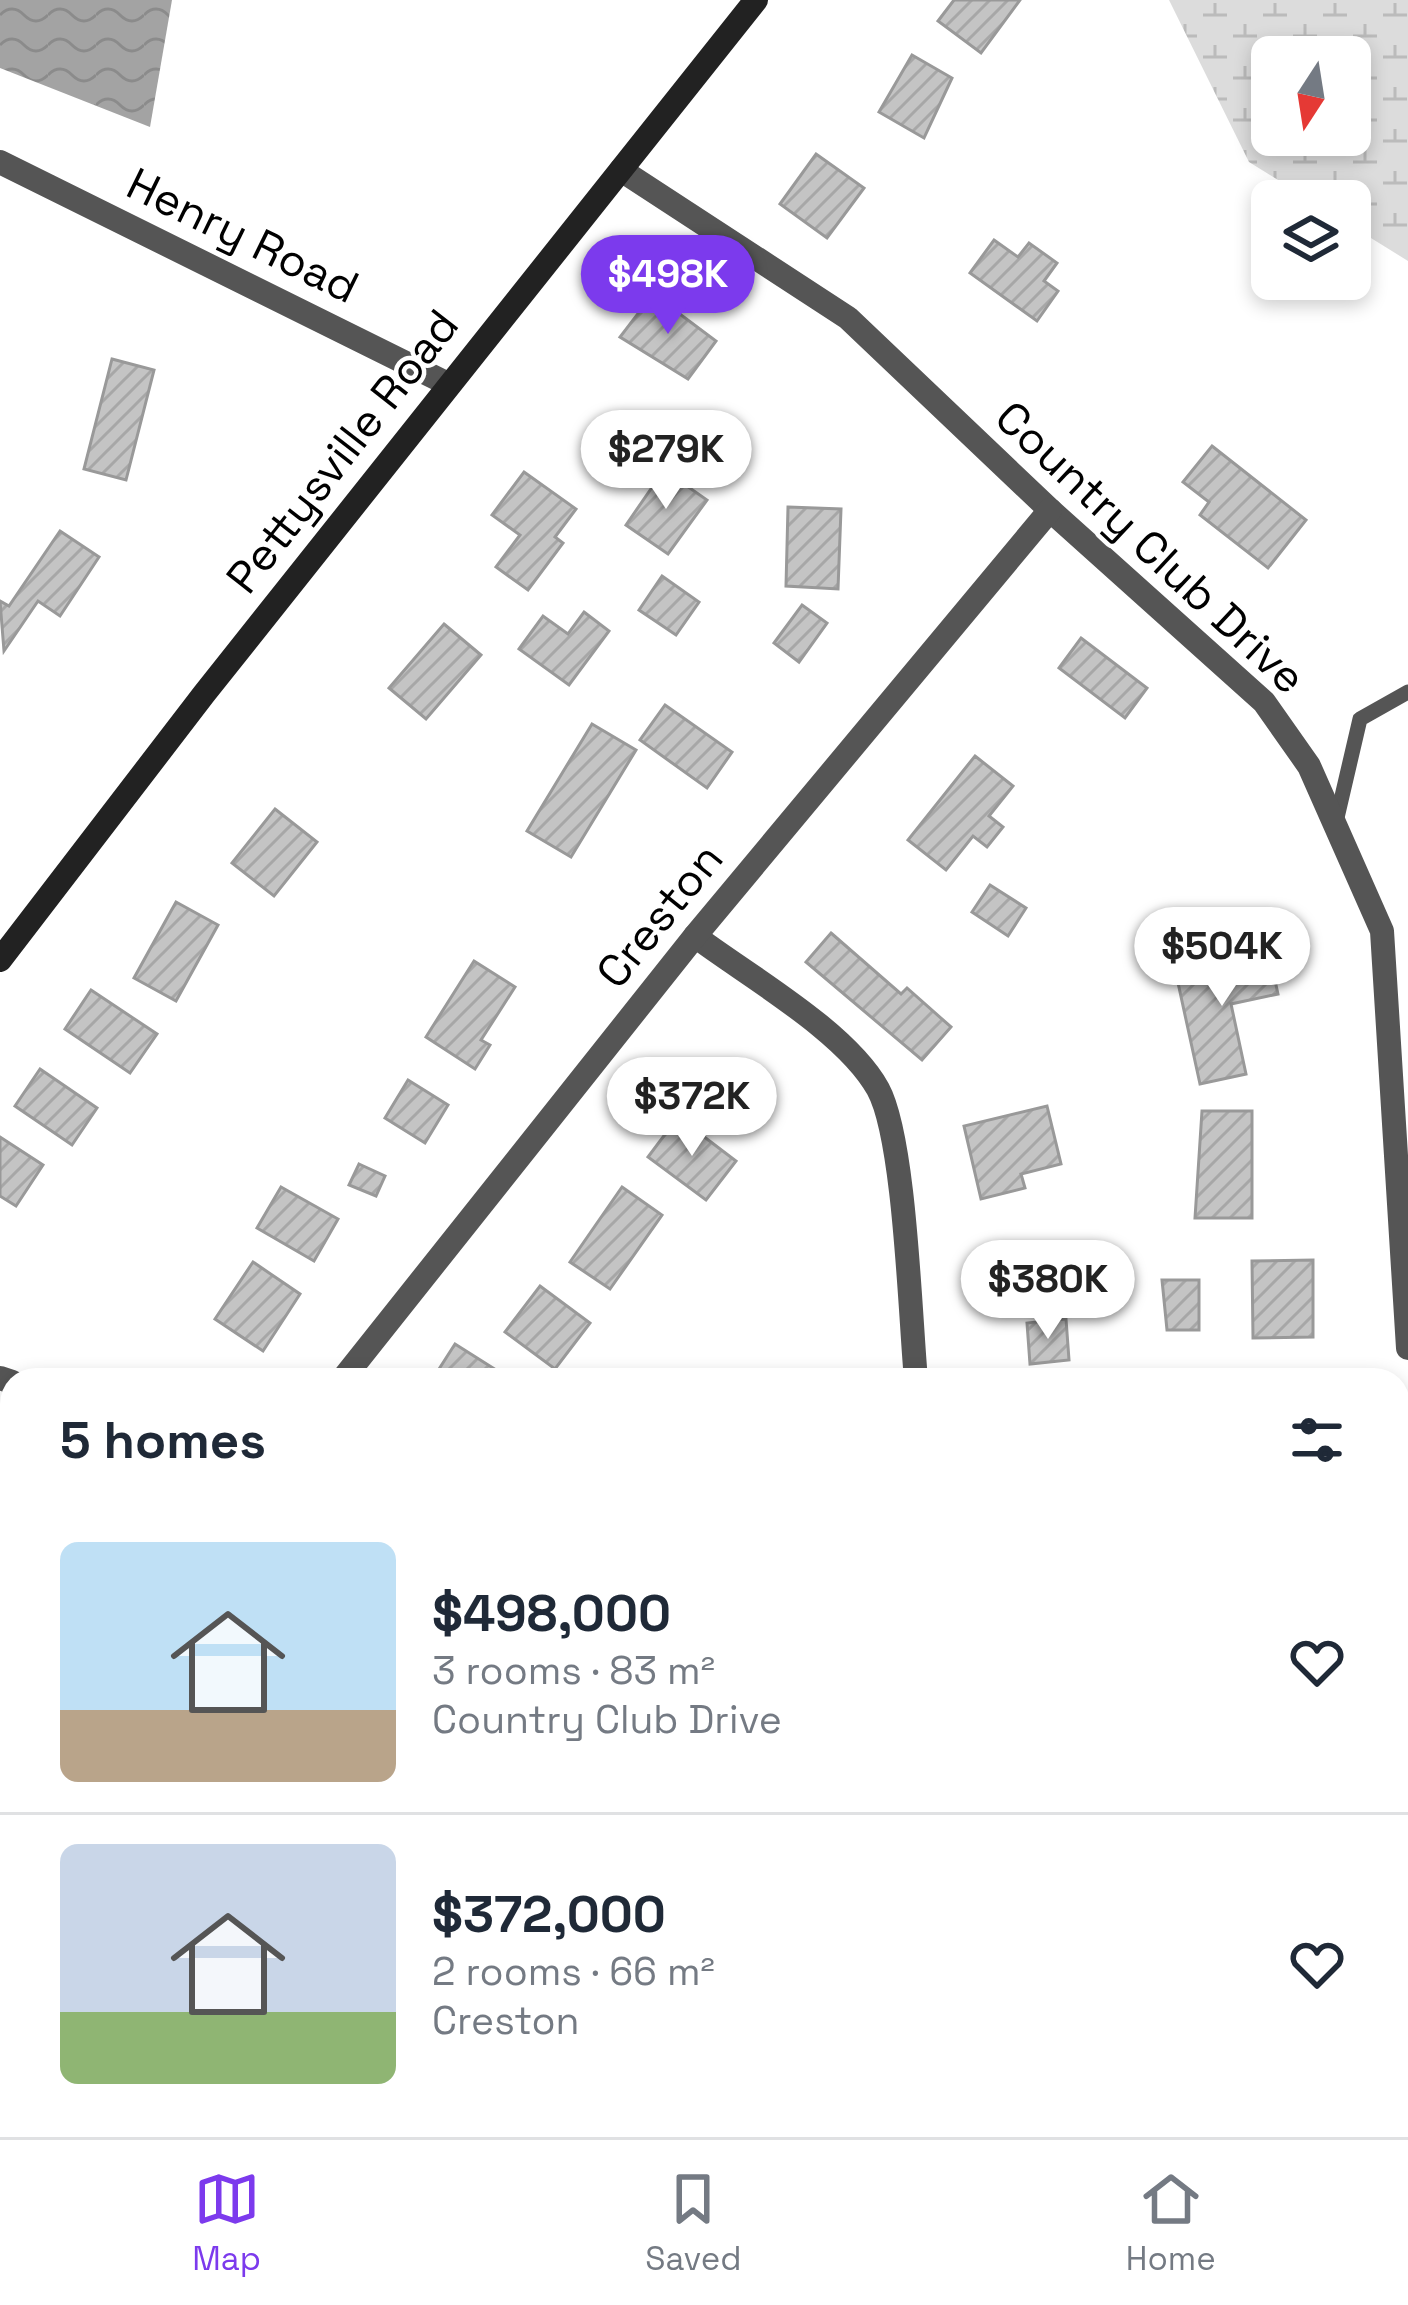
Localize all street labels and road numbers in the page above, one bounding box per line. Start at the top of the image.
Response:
street label: Henry Road [118,155,368,316]
street label: Pettysville Road [214,298,471,605]
street label: Country Club Drive [984,389,1318,706]
street label: Creston [584,831,735,999]

